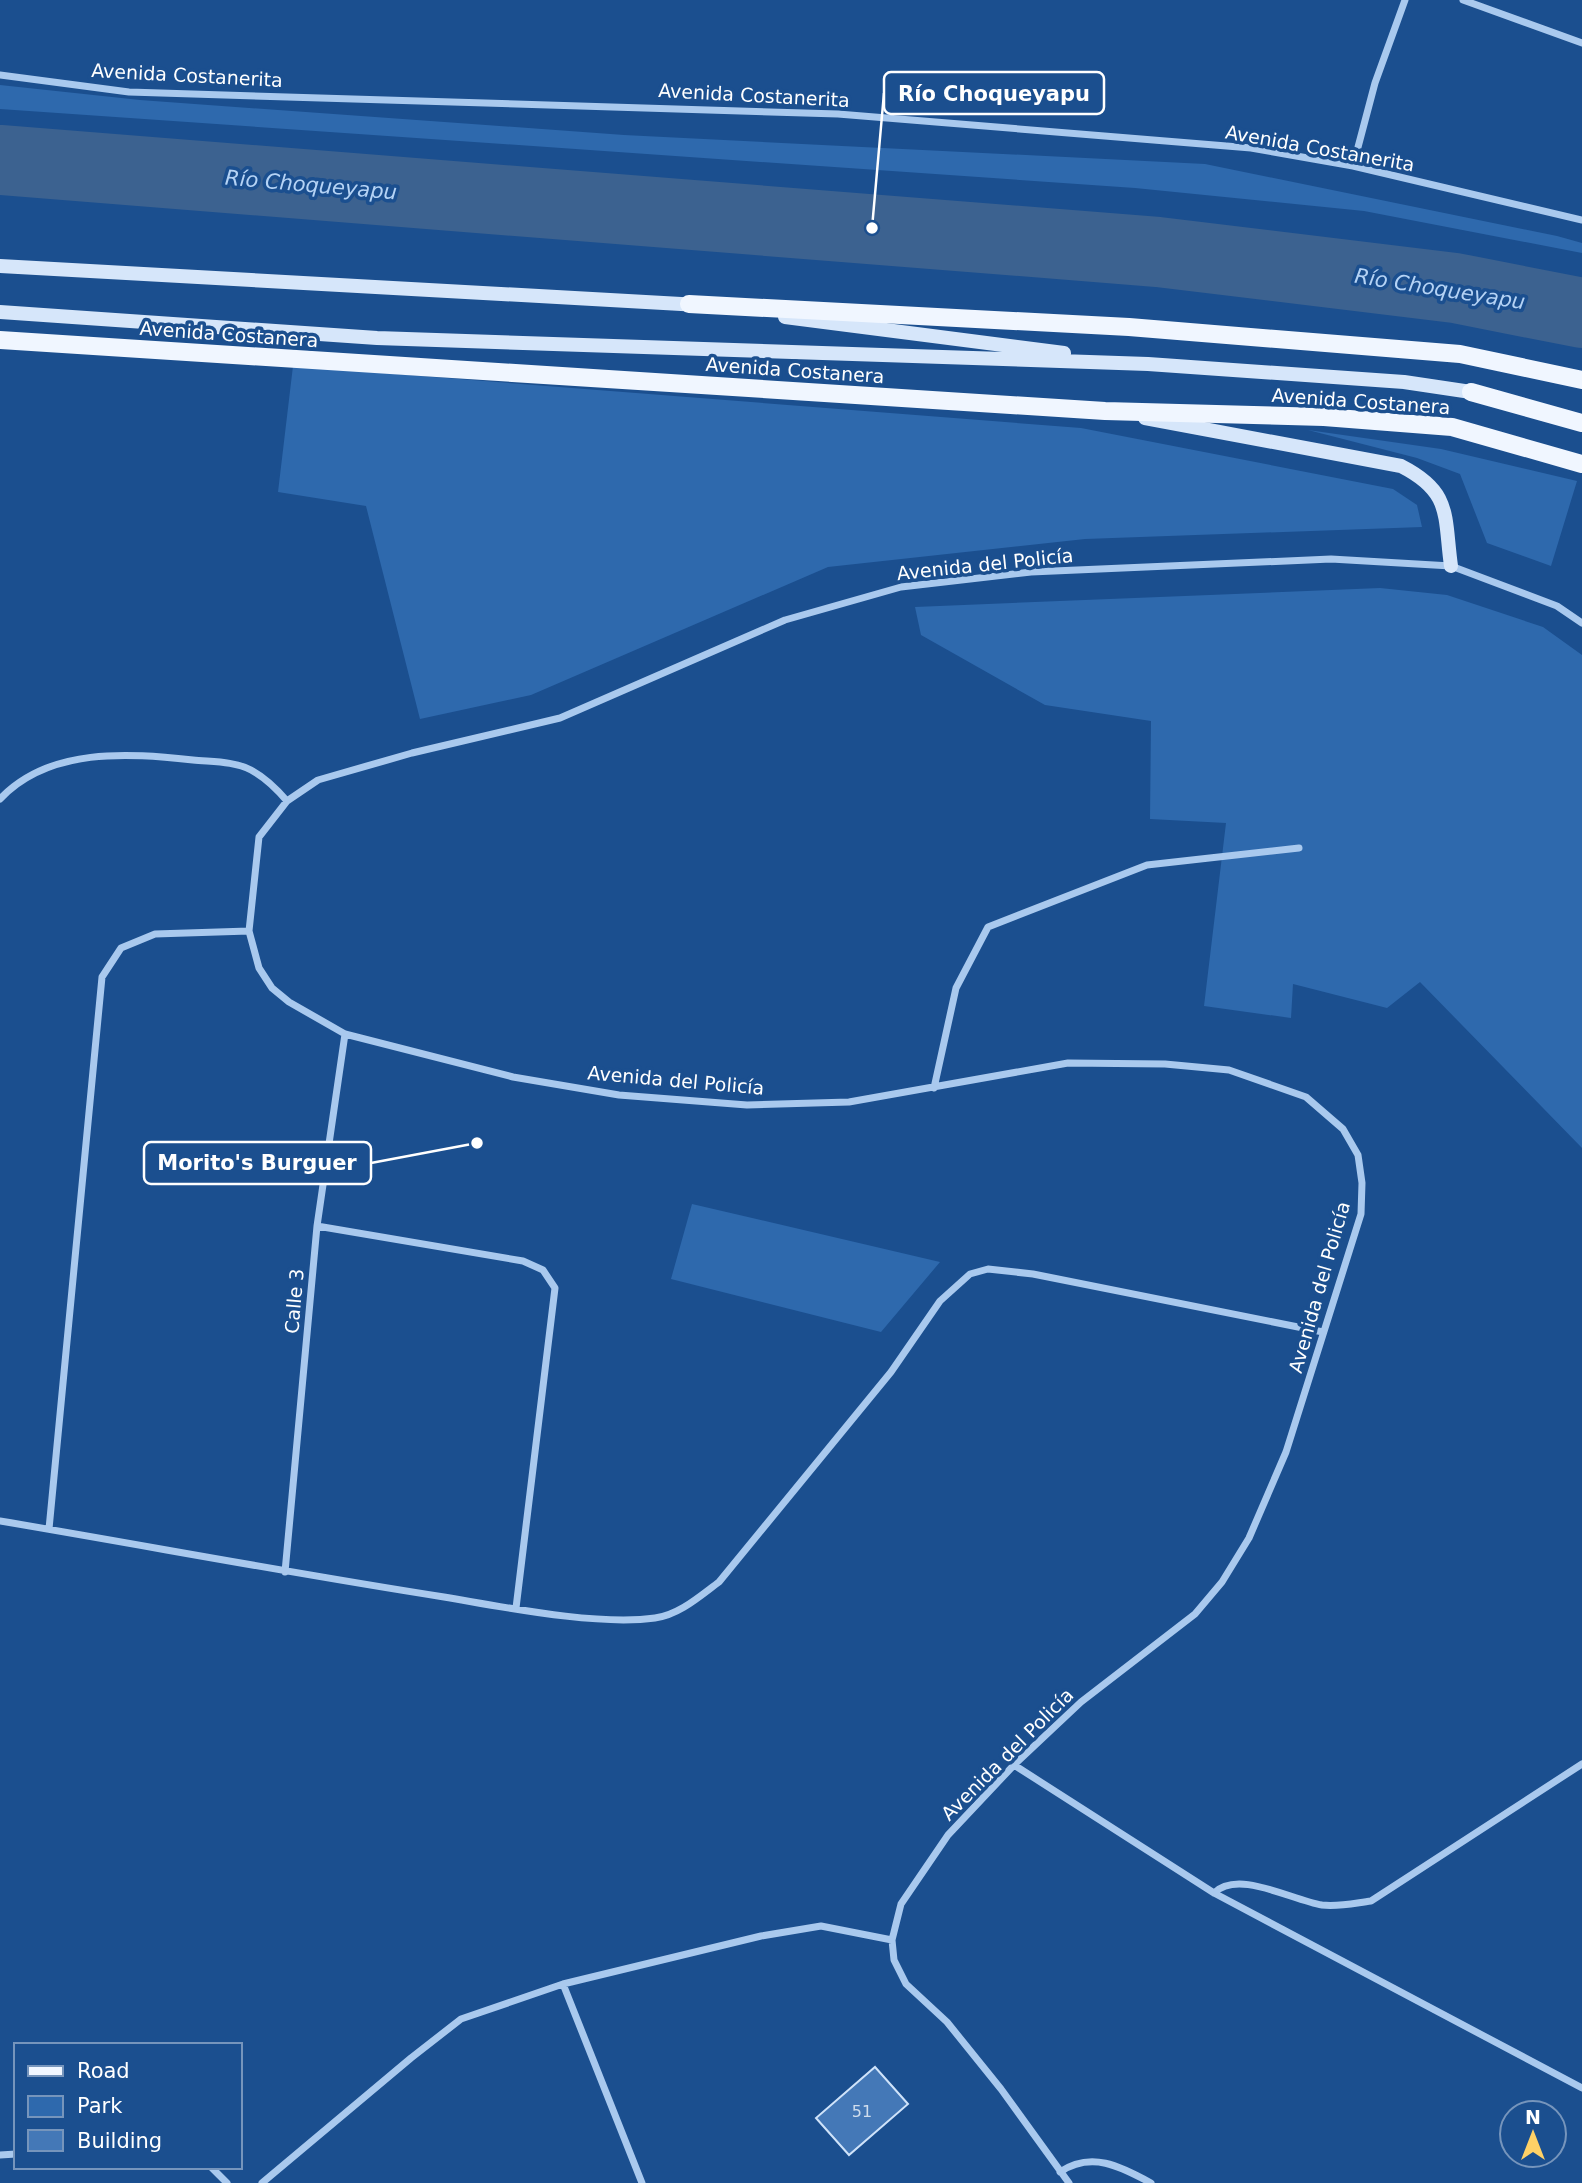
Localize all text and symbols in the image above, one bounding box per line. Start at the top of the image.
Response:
street label: Avenida Costanerita [91,59,283,91]
callout: Río Choqueyapu [884,72,1104,114]
street label: Avenida Costanerita [658,79,850,111]
text: Río Choqueyapu [898,82,1090,106]
street label: Avenida Costanerita [1224,121,1416,175]
water label: Río Choqueyapu [224,166,398,204]
water label: Río Choqueyapu [1353,264,1527,314]
street label: Avenida Costanera [139,317,319,351]
street label: Avenida Costanera [705,353,885,387]
street label: Avenida Costanera [1271,384,1451,418]
street label: Avenida del Policía [896,544,1074,584]
street label: Avenida del Policía [587,1061,765,1099]
callout: Morito's Burguer [144,1142,371,1184]
text: Morito's Burguer [157,1151,357,1175]
street label: Avenida del Policía [1284,1199,1354,1375]
street label: Calle 3 [280,1268,308,1334]
street label: Avenida del Policía [937,1684,1077,1824]
legend [14,2043,242,2169]
text: Road [77,2059,130,2083]
text: Park [77,2094,123,2118]
north arrow [1498,2099,1568,2169]
house number: 51 [852,2102,872,2121]
text: N [1525,2106,1541,2128]
text: Building [77,2129,162,2153]

